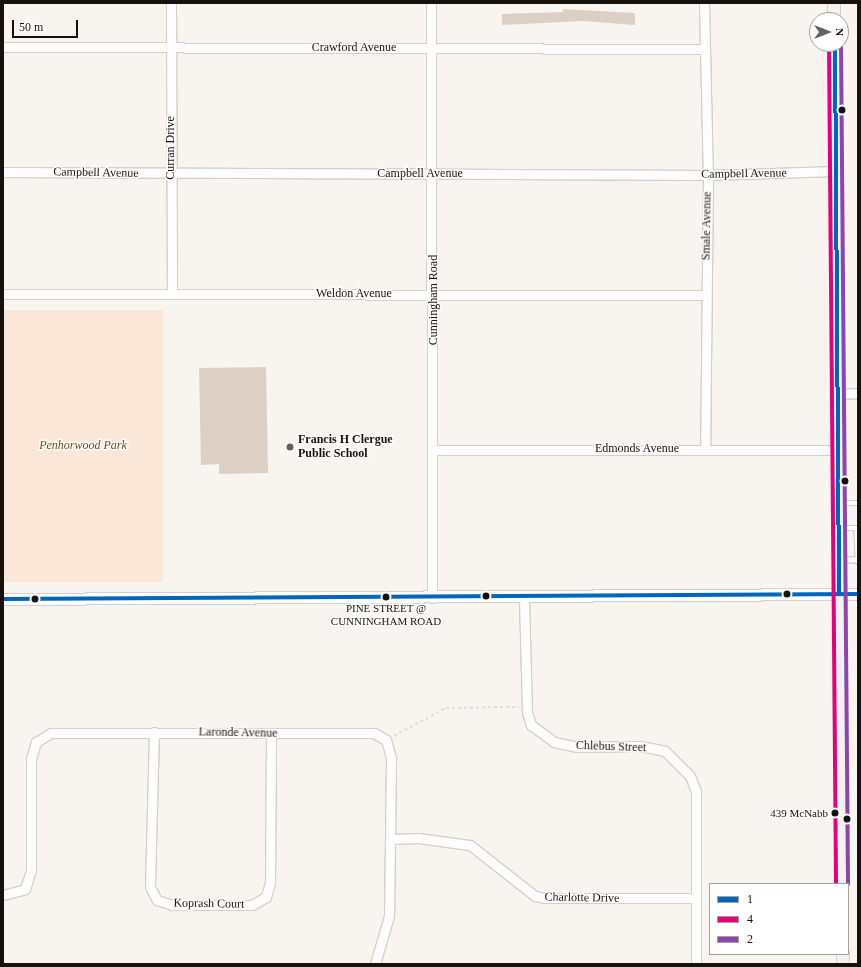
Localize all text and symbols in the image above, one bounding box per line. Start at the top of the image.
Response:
scale bar [14,12,80,38]
north arrow [809,12,849,52]
text: 50 m [19,20,43,34]
text: N [834,28,846,36]
street label: Crawford Avenue [311,41,397,55]
unlabelled marker [837,105,847,115]
street label: Curran Drive [164,116,178,180]
street label: Campbell Avenue [53,165,139,181]
street label: Campbell Avenue [701,166,787,182]
street label: Campbell Avenue [377,167,463,181]
street label: Smale Avenue [699,191,715,261]
street label: Cunningham Road [427,255,441,345]
street label: Weldon Avenue [316,287,392,301]
place label: Francis H Clergue Public School [298,433,393,461]
park label: Penhorwood Park [39,439,127,453]
marker: Francis H Clergue Public School [285,442,295,452]
street label: Edmonds Avenue [595,442,679,456]
unlabelled marker [840,476,850,486]
unlabelled marker [782,589,792,599]
unlabelled marker [481,591,491,601]
marker: PINE STREET @ CUNNINGHAM ROAD [381,592,391,602]
unlabelled marker [30,594,40,604]
place label: PINE STREET @ CUNNINGHAM ROAD [331,602,441,628]
street label: Laronde Avenue [198,725,278,741]
street label: Chlebus Street [576,739,646,755]
place label: 439 McNabb [770,806,828,820]
marker: 439 McNabb [830,808,840,818]
unlabelled marker [842,814,852,824]
legend [709,883,849,955]
street label: Charlotte Drive [544,890,620,906]
text: 1 [747,892,753,906]
street label: Koprash Court [173,896,245,912]
text: 4 [747,912,753,926]
text: 2 [747,932,753,946]

